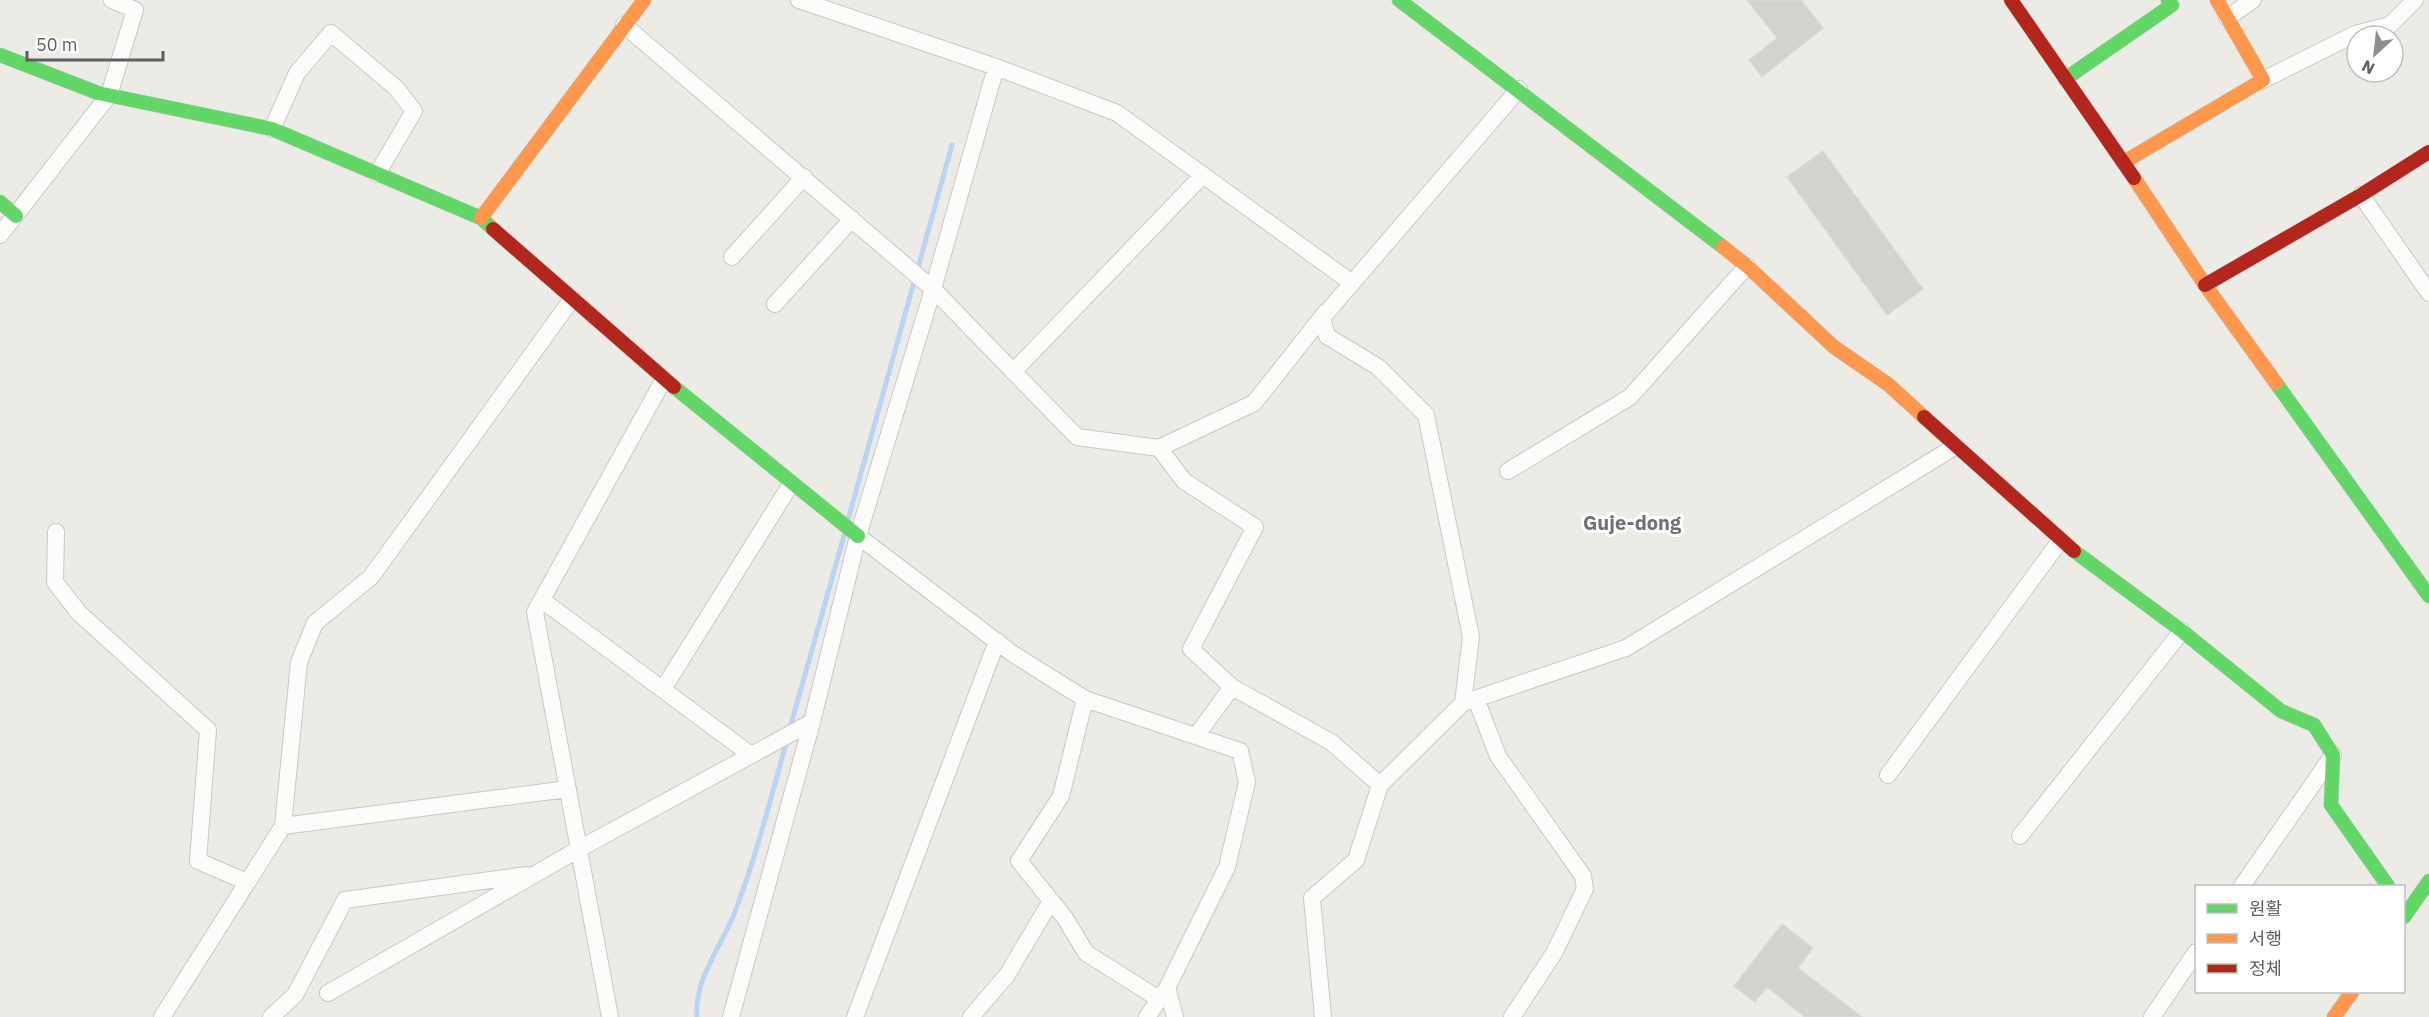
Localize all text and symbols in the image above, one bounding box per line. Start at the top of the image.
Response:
scale bar [27,24,164,62]
north arrow [2345,24,2405,84]
text: 50 m [36,33,78,56]
text: N [2358,56,2378,79]
district label: Guje-dong [1583,509,1682,536]
legend [2195,885,2405,993]
text: 원활 [2249,897,2282,920]
text: 서행 [2249,927,2282,950]
text: 정체 [2249,957,2282,980]

